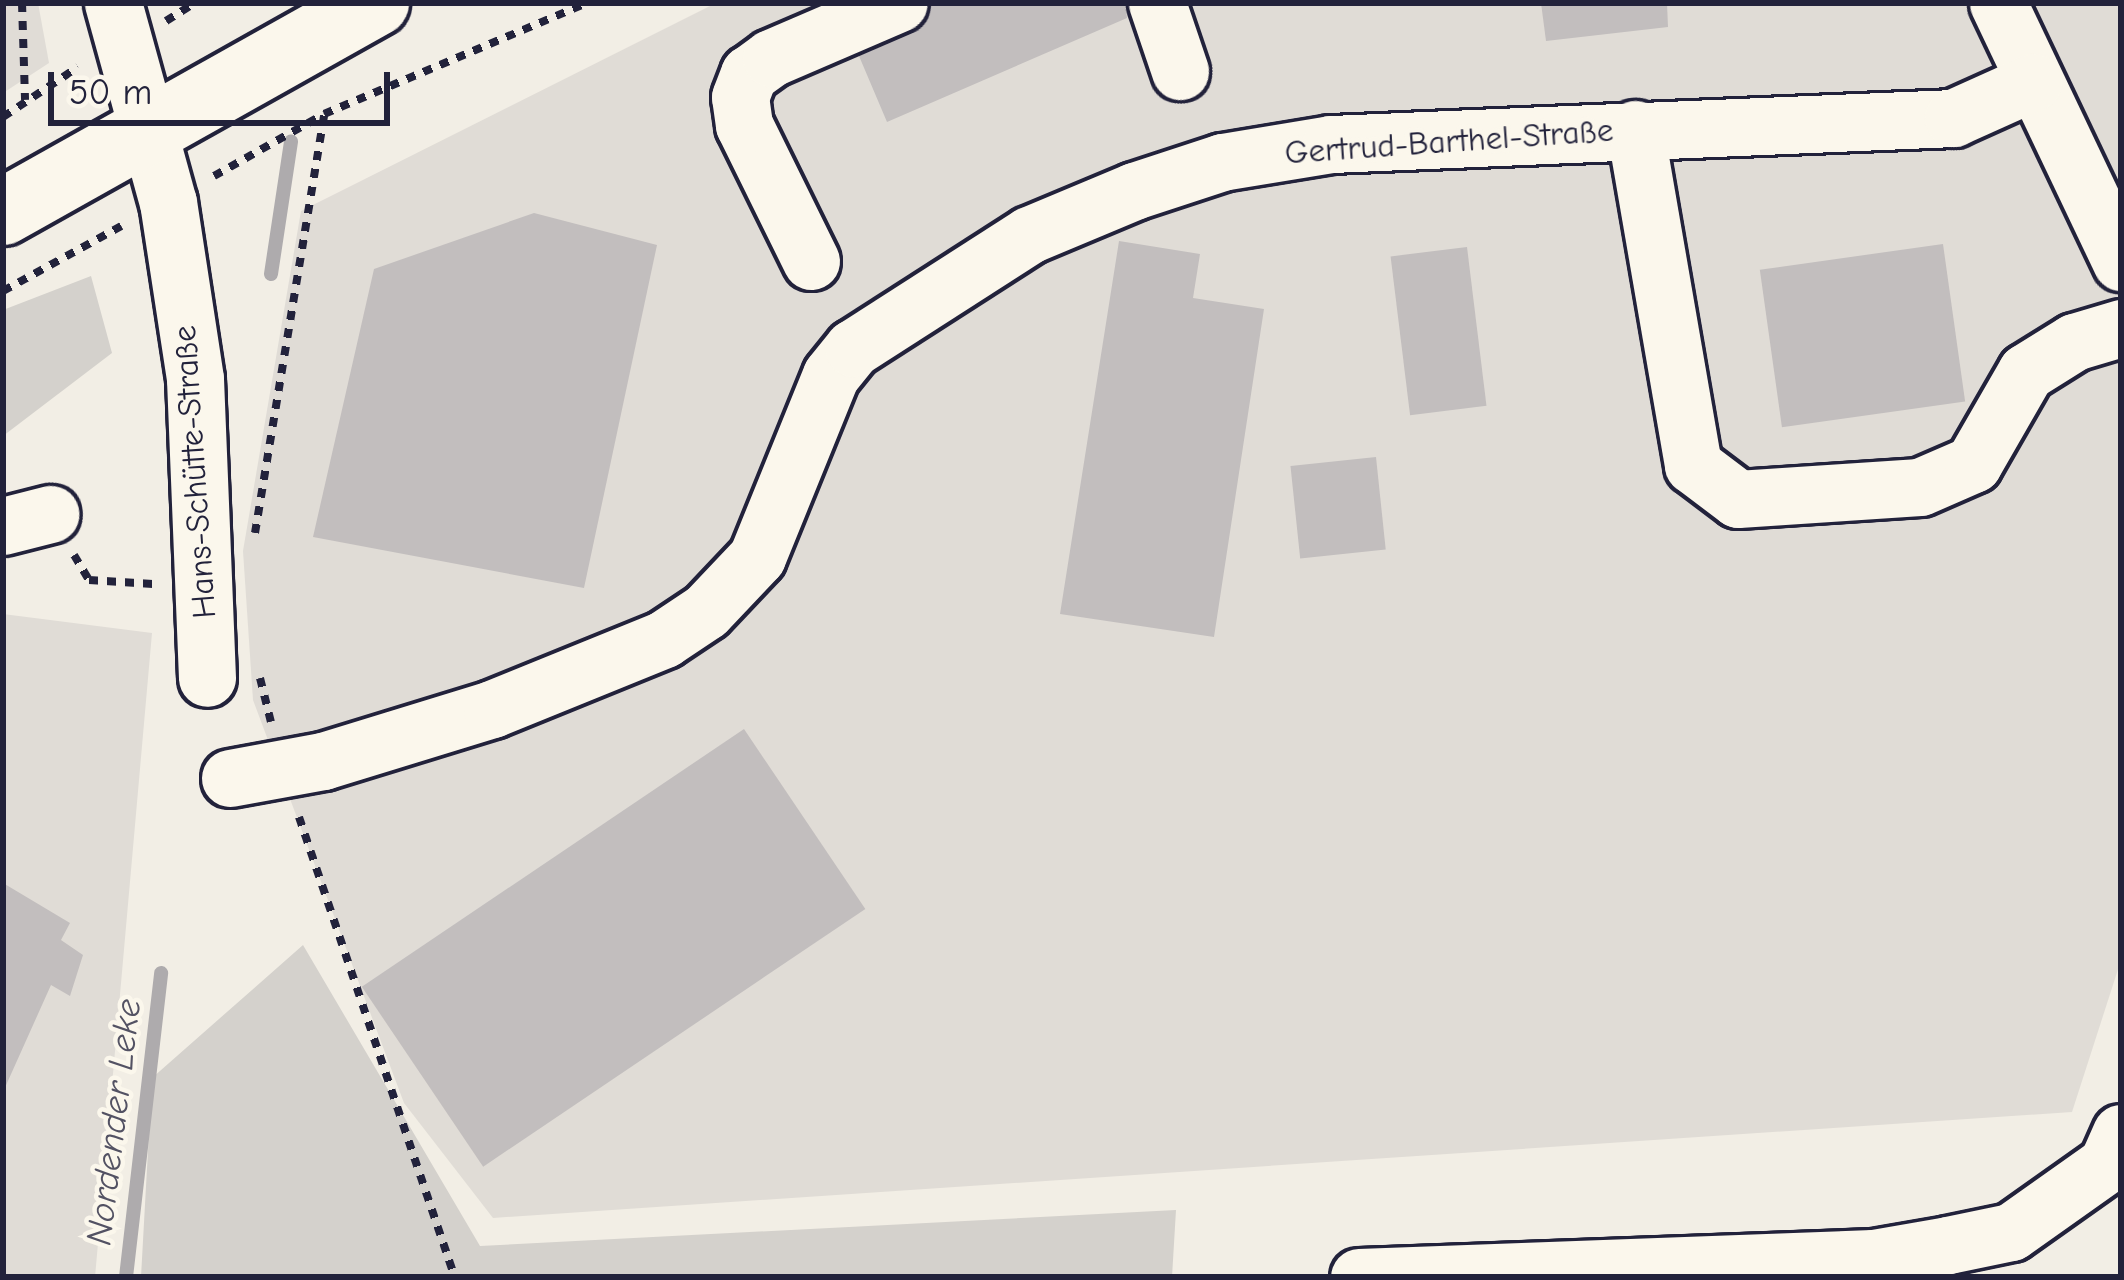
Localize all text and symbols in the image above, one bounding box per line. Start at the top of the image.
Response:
scale bar [54,48,396,122]
text: 50 m [69,72,152,113]
street label: Gertrud-Barthel-Straße [1283,111,1615,173]
street label: Hans-Schütte-Straße [165,324,225,620]
water label: Nordender Leke [77,996,151,1248]

